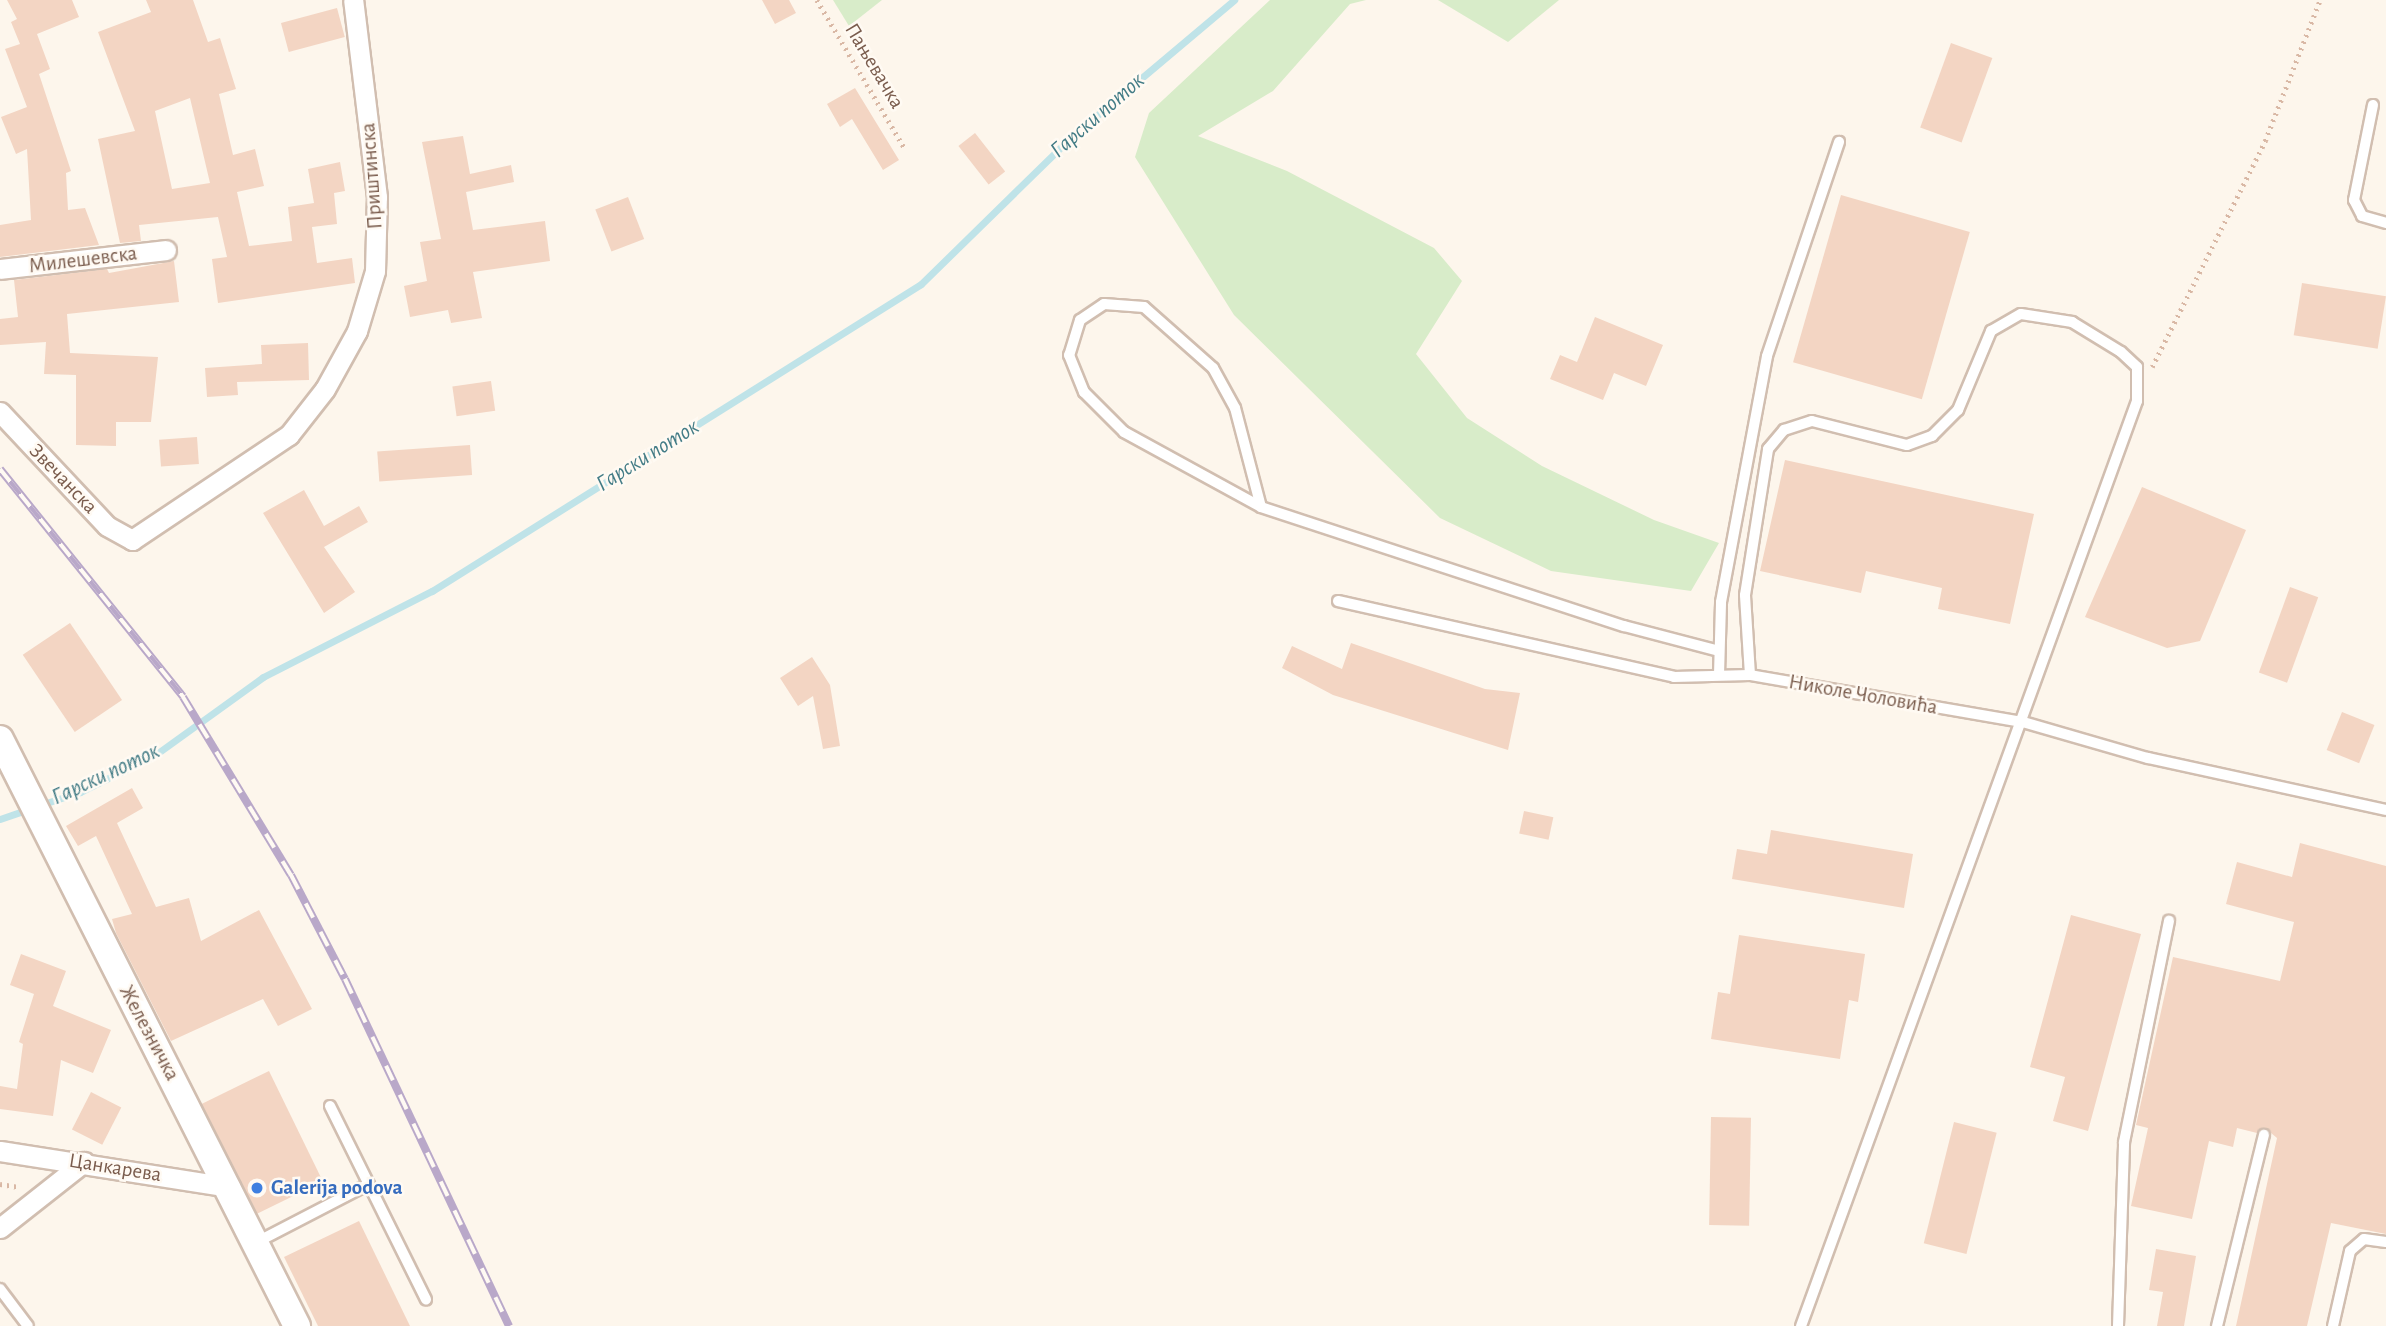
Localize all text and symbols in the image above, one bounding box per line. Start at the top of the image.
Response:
street label: Пањевачка [839,19,909,113]
water label: Гарски поток [1045,68,1151,164]
street label: Приштинска [356,122,388,230]
street label: Милешевска [27,241,139,279]
water label: Гарски поток [592,414,704,498]
street label: Звечанска [24,439,102,519]
street label: Николе Чоловића [1787,670,1939,720]
water label: Гарски поток [48,738,164,812]
street label: Железничка [113,981,185,1085]
street label: Цанкарева [67,1148,163,1188]
place label: Galerija podova [271,1175,403,1201]
marker: Galerija podova [249,1180,265,1196]

